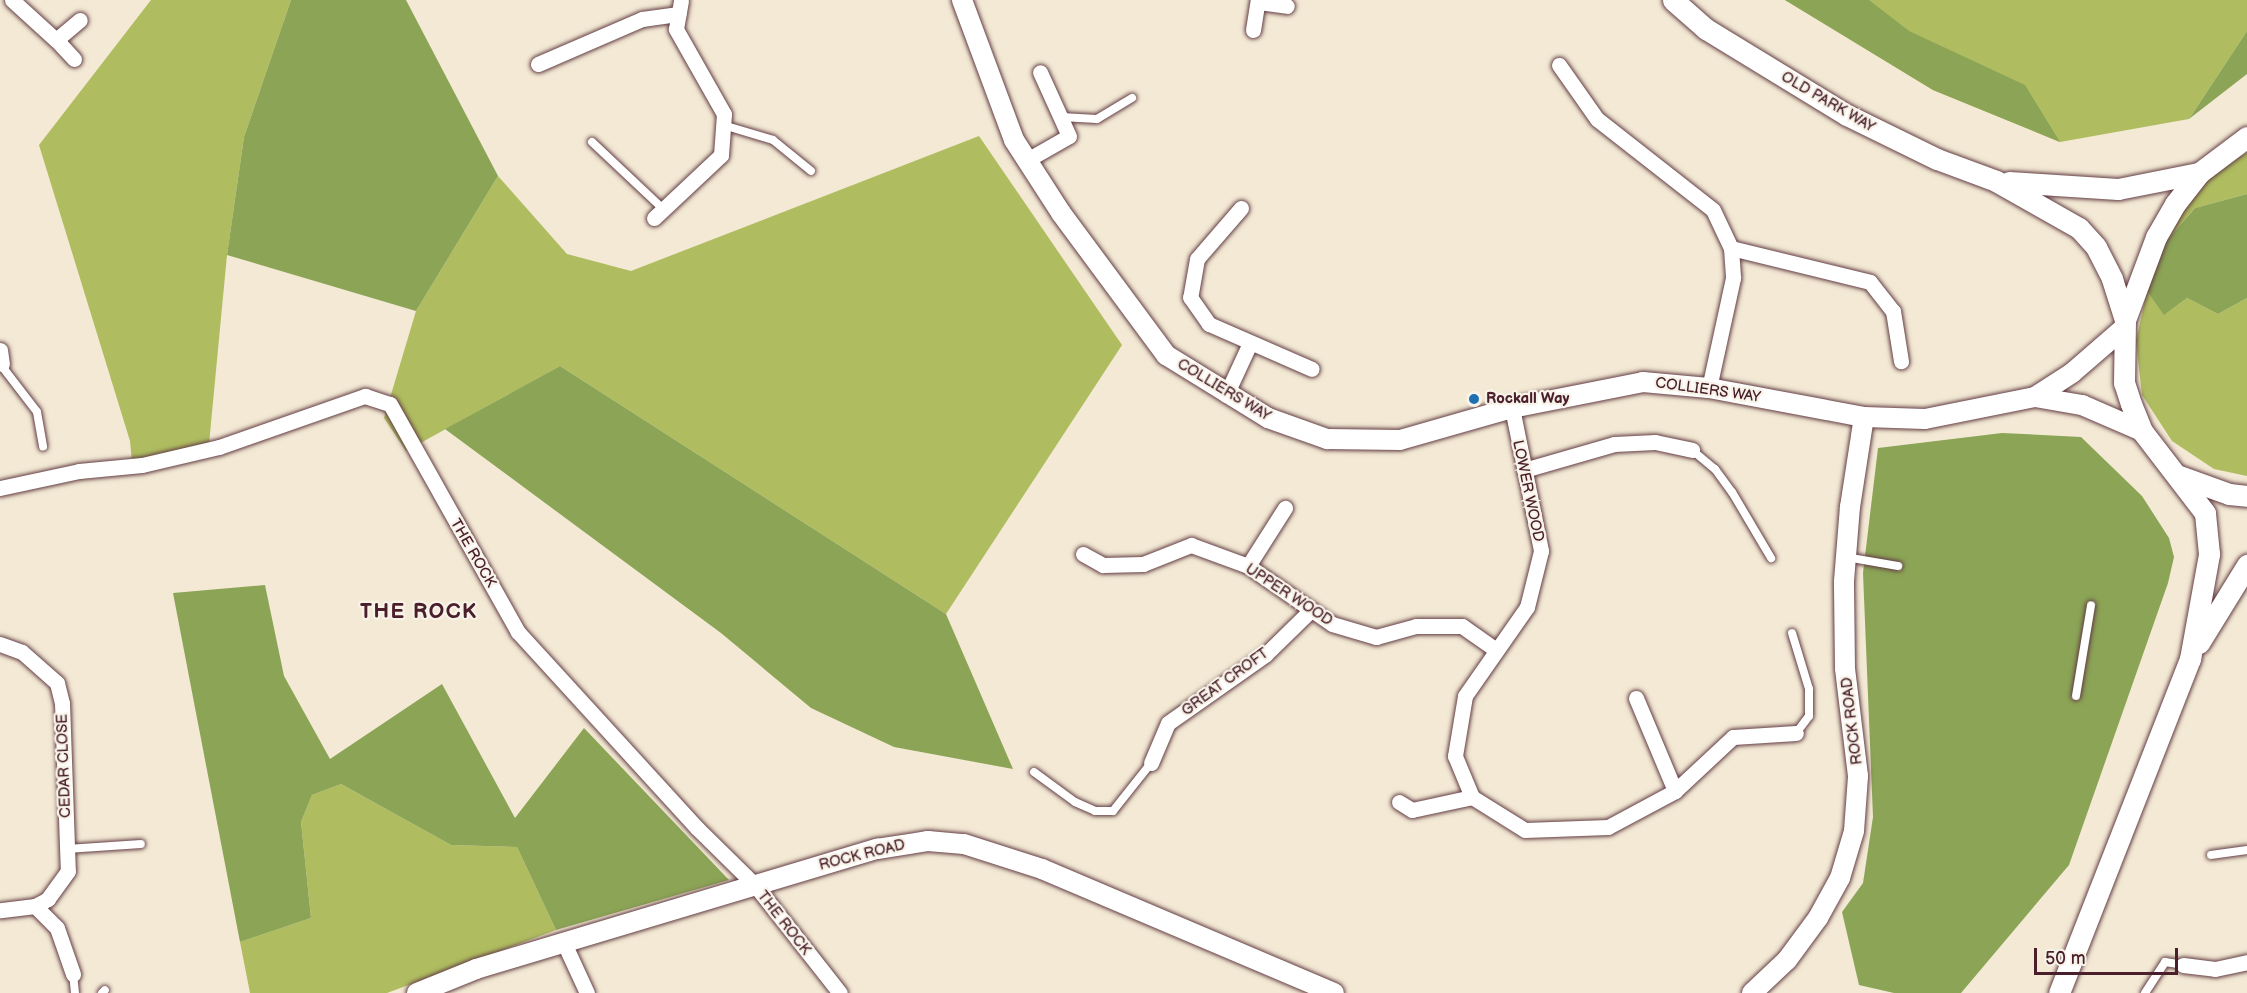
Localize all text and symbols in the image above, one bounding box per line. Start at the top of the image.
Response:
street label: OLD PARK WAY [1778,68,1878,136]
street label: COLLIERS WAY [1174,355,1274,425]
street label: COLLIERS WAY [1654,374,1762,406]
place label: Rockall Way [1486,390,1569,408]
marker: Rockall Way [1467,392,1481,406]
street label: LOWER WOOD [1508,438,1548,544]
street label: THE ROCK [446,516,500,590]
street label: UPPER WOOD [1242,560,1336,630]
district label: THE ROCK [360,599,478,625]
street label: GREAT CROFT [1178,644,1272,720]
street label: ROCK ROAD [1838,676,1866,766]
street label: CEDAR CLOSE [53,714,75,818]
street label: ROCK ROAD [817,836,907,874]
street label: THE ROCK [753,887,815,959]
scale bar [2037,936,2181,974]
text: 50 m [2045,948,2086,969]

